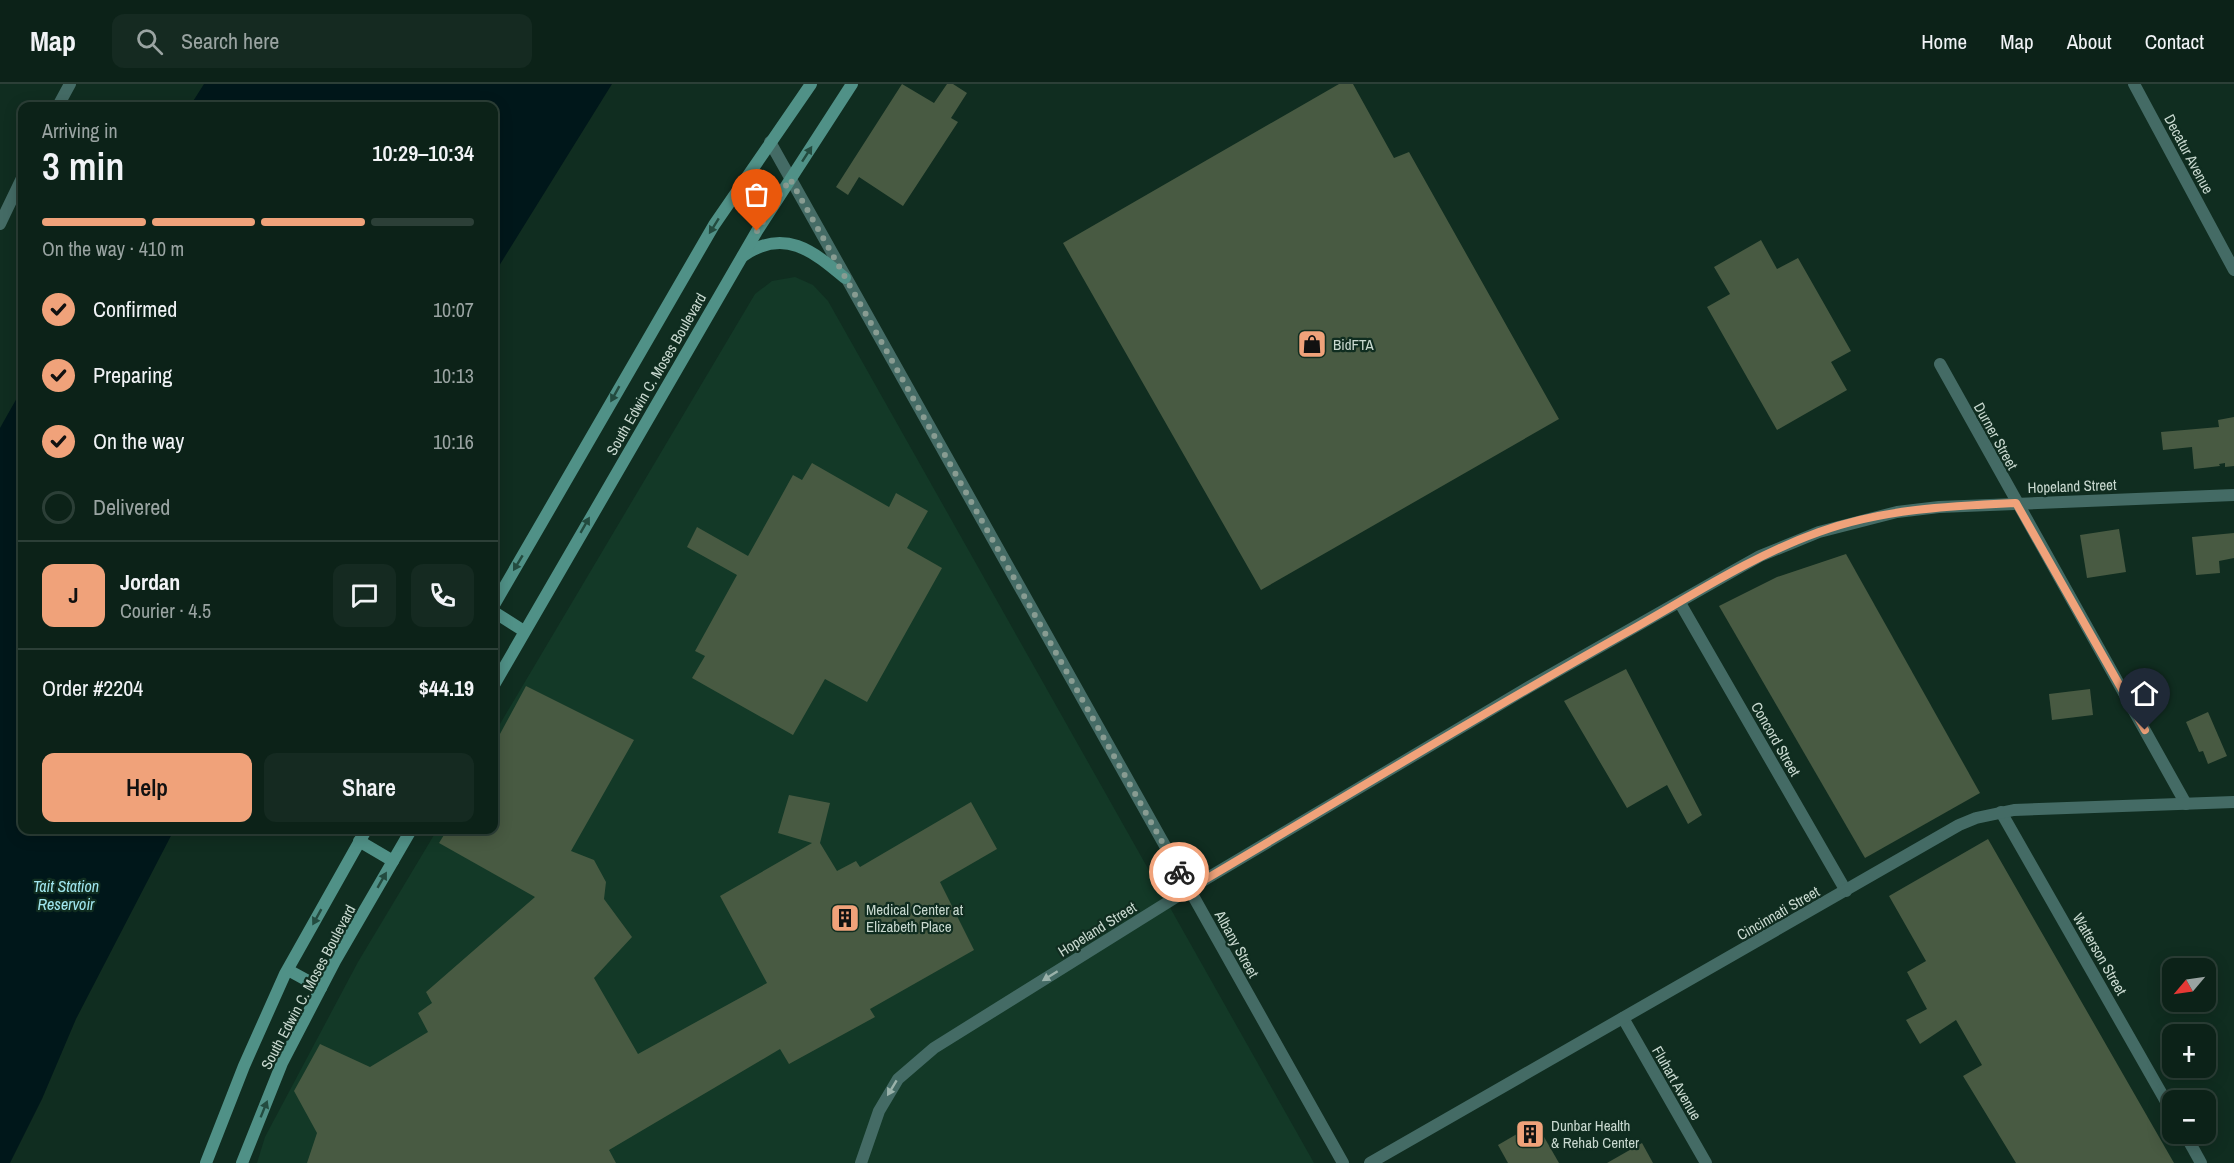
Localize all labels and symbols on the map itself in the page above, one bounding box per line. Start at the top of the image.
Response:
street label: Decatur Avenue [2159,111,2219,198]
one-way arrow [801,146,813,162]
pin [731,169,782,231]
one-way arrow [709,218,720,234]
street label: South Edwin C. Moses Boulevard [601,289,711,459]
shop icon: BidFTA [1296,328,1328,360]
place label: BidFTA [1333,334,1375,355]
one-way arrow [610,386,621,402]
street label: Durner Street [1969,399,2023,474]
street label: Hopeland Street [2027,474,2117,498]
one-way arrow [580,517,591,533]
one-way arrow [513,555,524,571]
pin [2119,668,2170,730]
street label: Concord Street [1746,698,1806,781]
courier [1149,842,1209,902]
one-way arrow [377,871,387,888]
water label: Tait Station Reservoir [33,875,99,915]
street label: Cincinnati Street [1733,881,1824,945]
street label: Hopeland Street [1054,896,1141,961]
place label: Medical Center at Elizabeth Place [866,899,964,937]
street label: South Edwin C. Moses Boulevard [256,901,360,1073]
building icon: Medical Center at Elizabeth Place [829,902,861,934]
street label: Albany Street [1209,906,1264,982]
one-way arrow [312,909,322,926]
street label: Watterson Street [2068,909,2132,1000]
north arrow [2162,958,2216,1012]
one-way arrow [1042,971,1058,982]
street label: Fluhart Avenue [1647,1042,1707,1124]
one-way arrow [887,1080,898,1096]
one-way arrow [260,1100,269,1118]
place label: Dunbar Health & Rehab Center [1551,1115,1639,1153]
building icon: Dunbar Health & Rehab Center [1514,1118,1546,1150]

